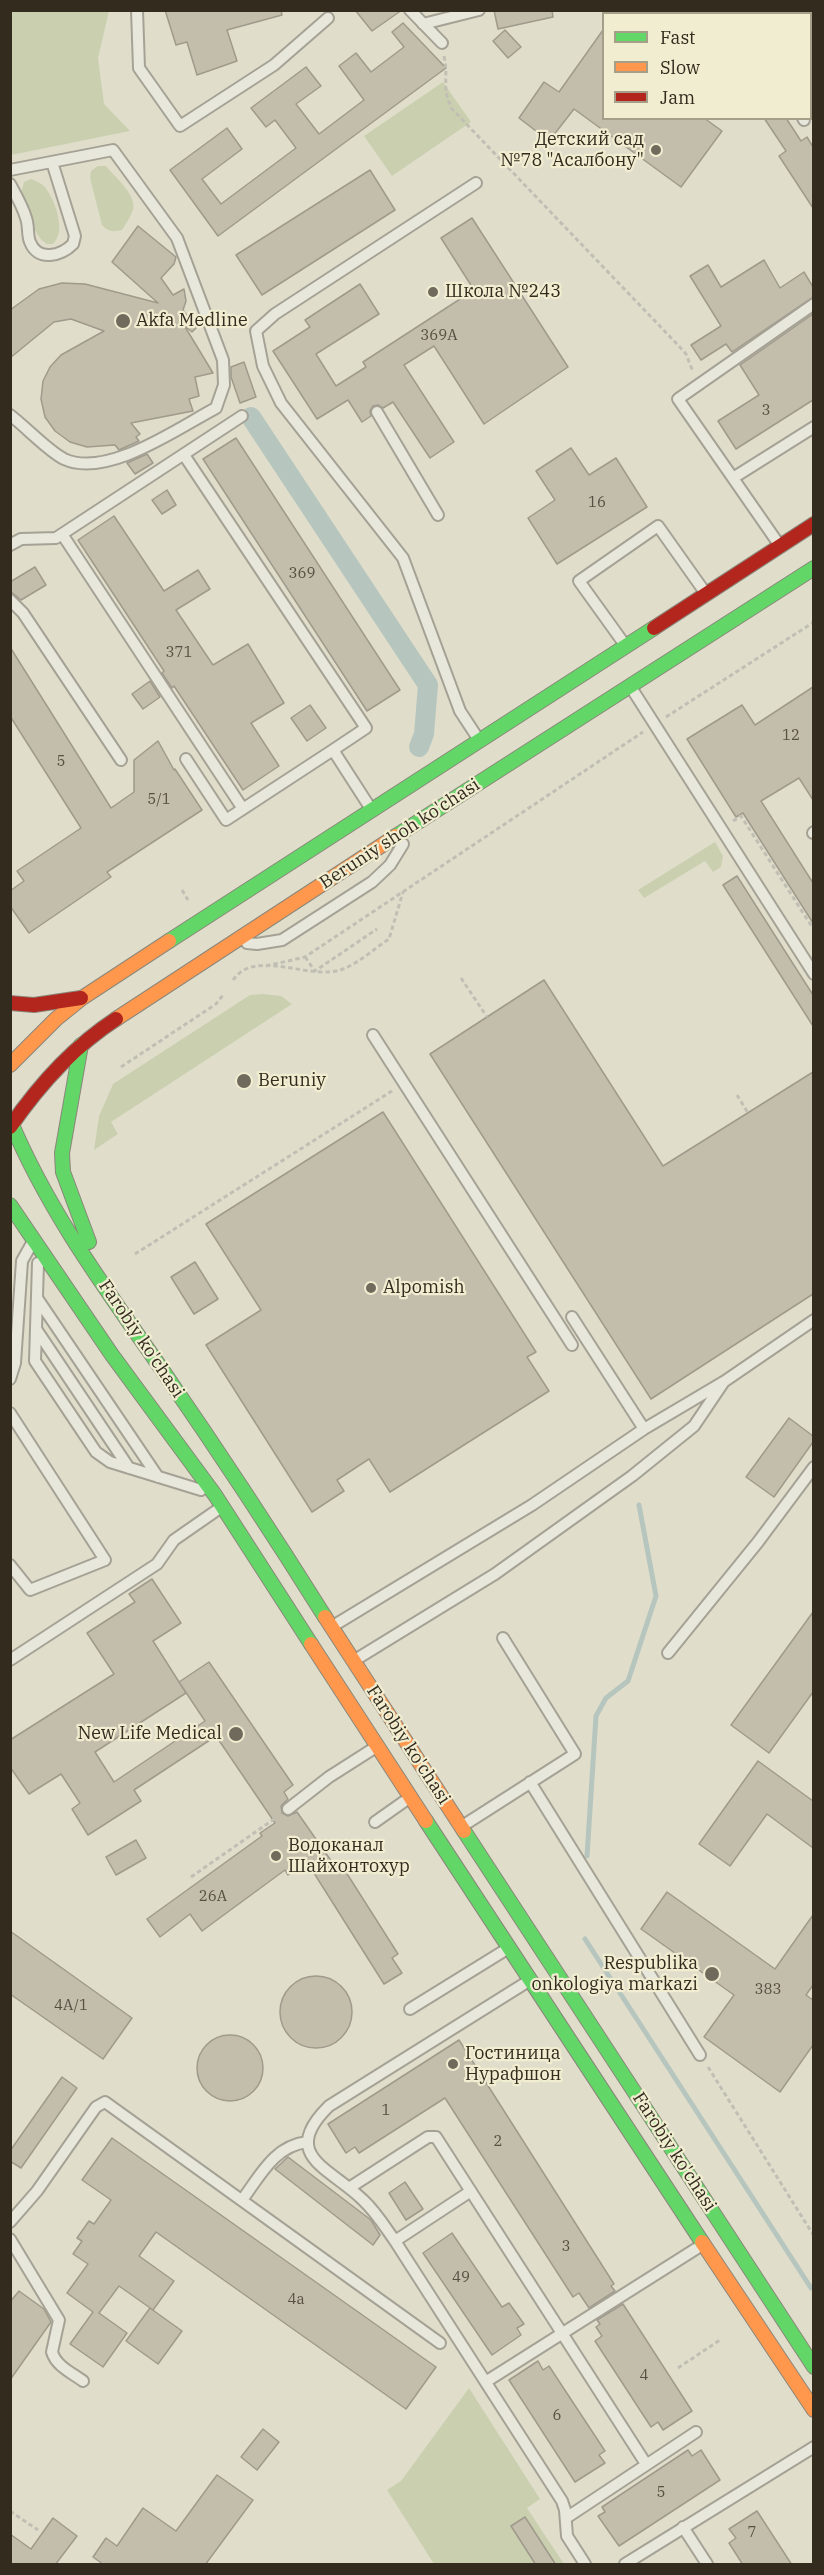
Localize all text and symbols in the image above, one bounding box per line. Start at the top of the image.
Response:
legend [602,12,812,120]
text: Fast [660,26,695,49]
text: Slow [660,56,700,79]
text: Jam [660,86,695,109]
place label: Детский сад №78 "Асалбону" [500,129,644,172]
marker: Детский сад №78 "Асалбону" [649,143,663,157]
place label: Школа №243 [445,281,561,303]
marker: Школа №243 [426,285,440,299]
place label: Akfa Medline [136,310,248,332]
marker: Akfa Medline [114,312,132,330]
house number: 369A [420,327,458,345]
house number: 3 [762,402,770,420]
house number: 16 [588,494,606,512]
house number: 369 [289,565,315,583]
house number: 371 [166,644,192,662]
house number: 12 [782,727,800,745]
house number: 5 [57,753,65,771]
street label: Beruniy shoh ko'chasi [316,774,484,894]
house number: 5/1 [147,791,171,809]
place label: Beruniy [258,1070,326,1092]
marker: Beruniy [235,1072,253,1090]
street label: Farobiy ko'chasi [94,1276,188,1402]
place label: Alpomish [383,1277,465,1299]
marker: Alpomish [364,1281,378,1295]
street label: Farobiy ko'chasi [361,1681,455,1809]
place label: New Life Medical [77,1723,222,1745]
marker: New Life Medical [227,1725,245,1743]
place label: Водоканал Шайхонтохур [288,1835,410,1878]
marker: Водоканал Шайхонтохур [269,1849,283,1863]
house number: 26A [199,1888,227,1906]
place label: Respublika onkologiya markazi [531,1953,698,1996]
marker: Respublika onkologiya markazi [703,1965,721,1983]
house number: 383 [755,1981,781,1999]
house number: 4A/1 [54,1997,88,2015]
place label: Гостиница Нурафшон [465,2043,561,2086]
marker: Гостиница Нурафшон [446,2057,460,2071]
street label: Farobiy ko'chasi [627,2088,721,2216]
house number: 1 [382,2102,390,2120]
house number: 2 [494,2133,502,2151]
house number: 3 [562,2238,570,2256]
house number: 49 [452,2269,470,2287]
house number: 4а [287,2291,305,2309]
house number: 4 [640,2367,648,2385]
house number: 6 [553,2407,561,2425]
house number: 5 [657,2484,665,2502]
house number: 7 [748,2524,756,2542]

